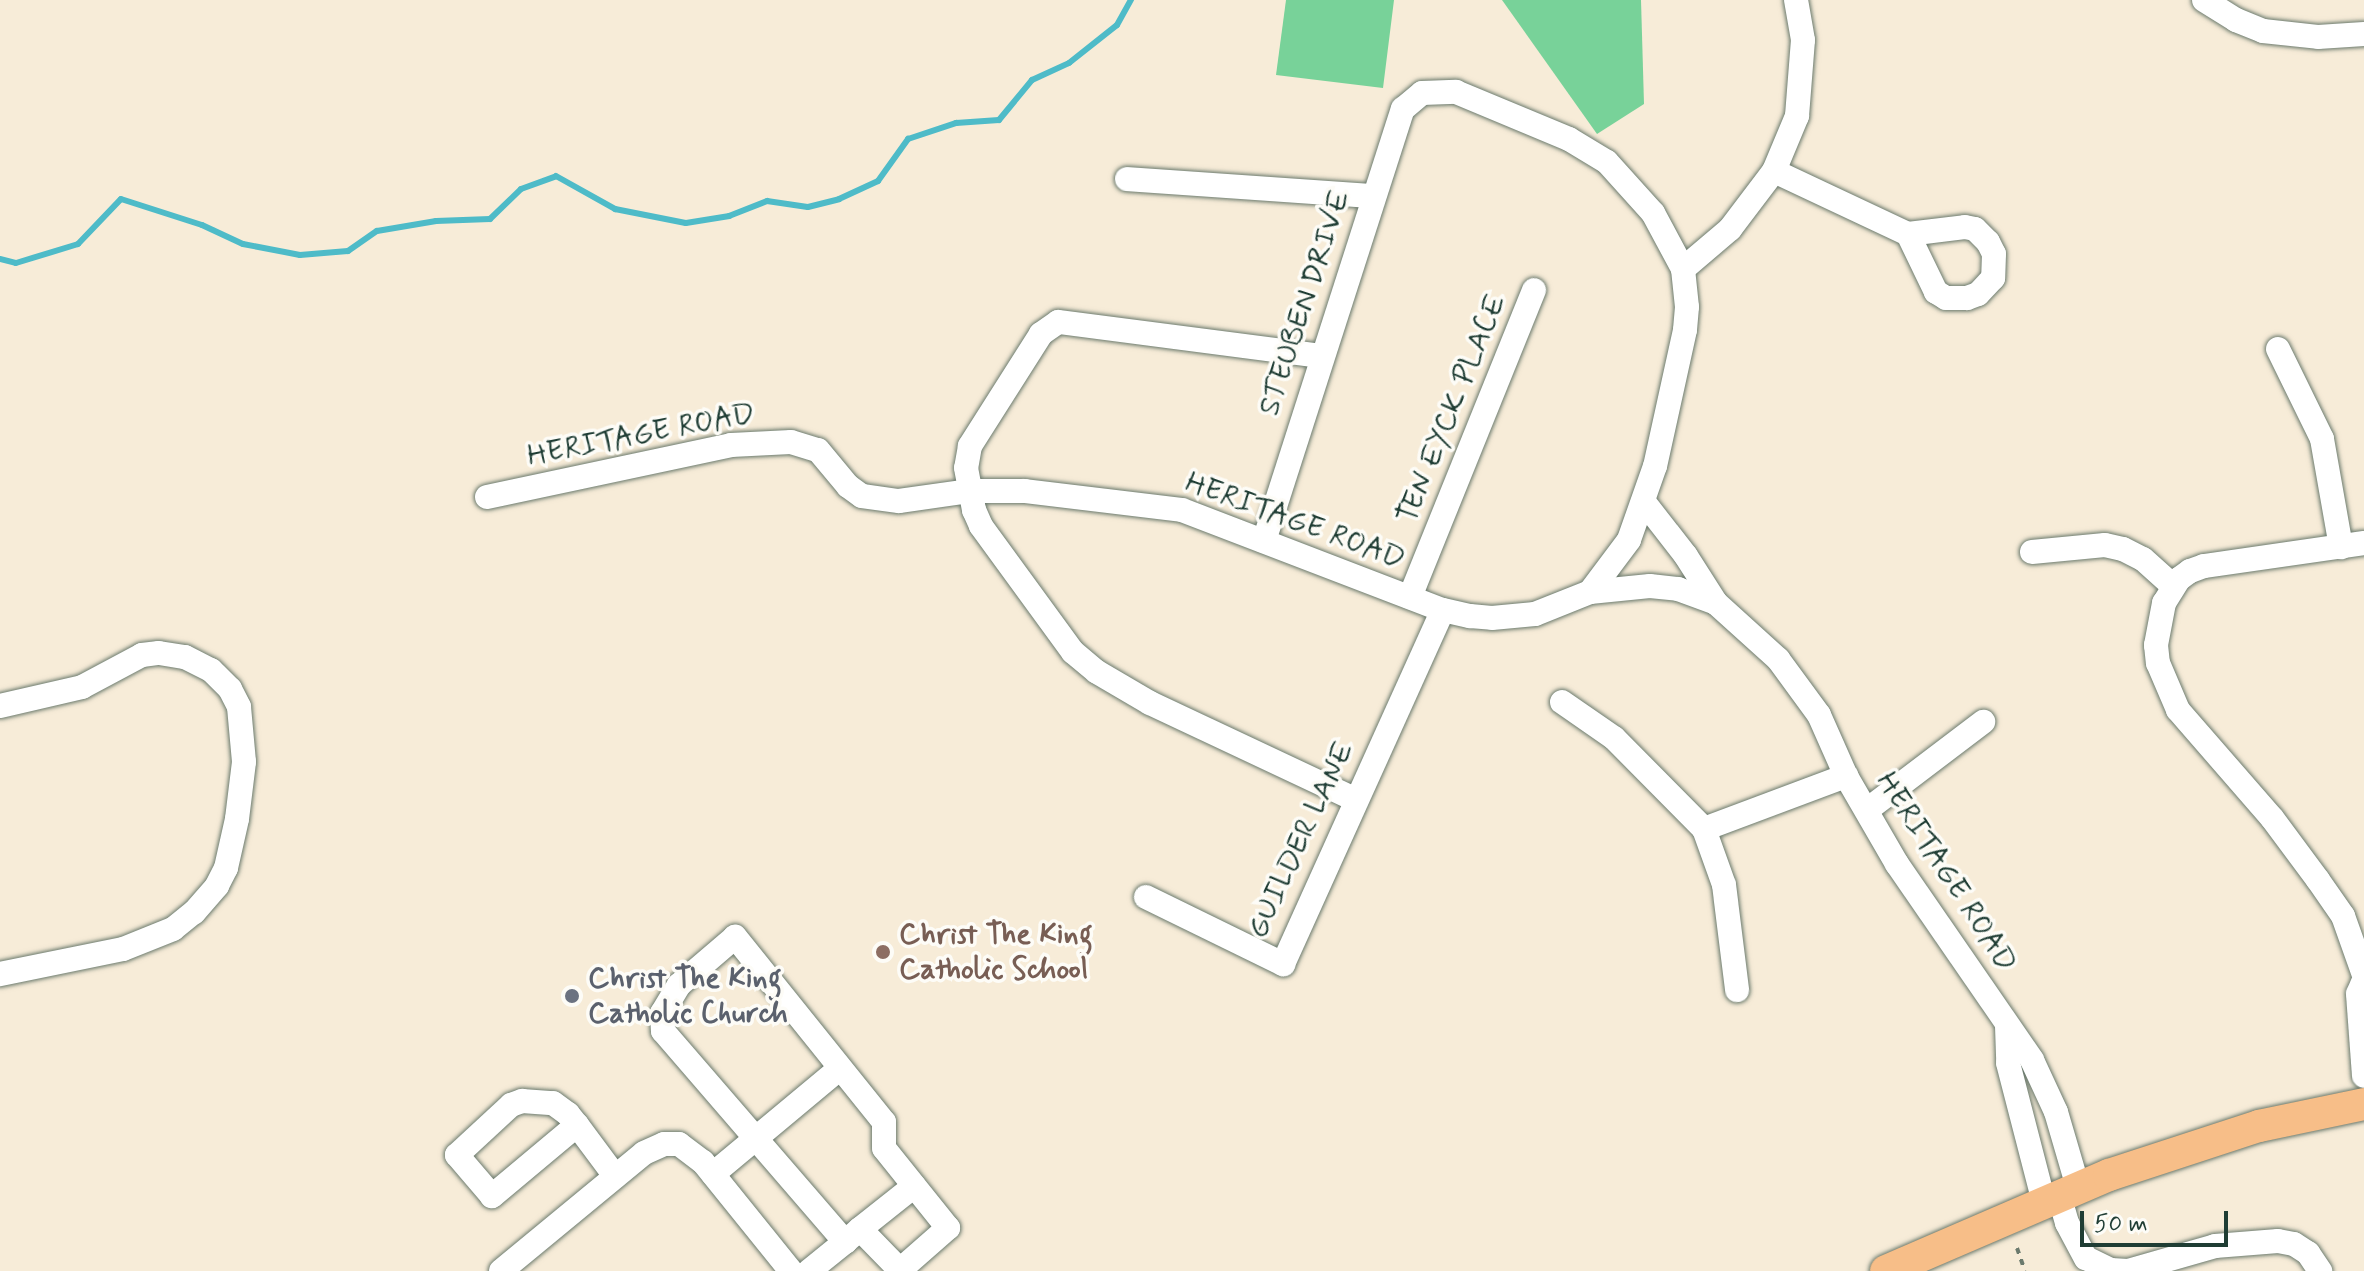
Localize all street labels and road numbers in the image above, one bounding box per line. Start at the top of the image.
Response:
street label: STEUBEN DRIVE [1252,185,1358,421]
street label: TEN EYCK PLACE [1391,294,1513,524]
street label: HERITAGE ROAD [525,395,757,475]
street label: HERITAGE ROAD [1181,465,1409,577]
street label: GUILDER LANE [1239,735,1363,945]
street label: HERITAGE ROAD [1868,766,2024,978]

